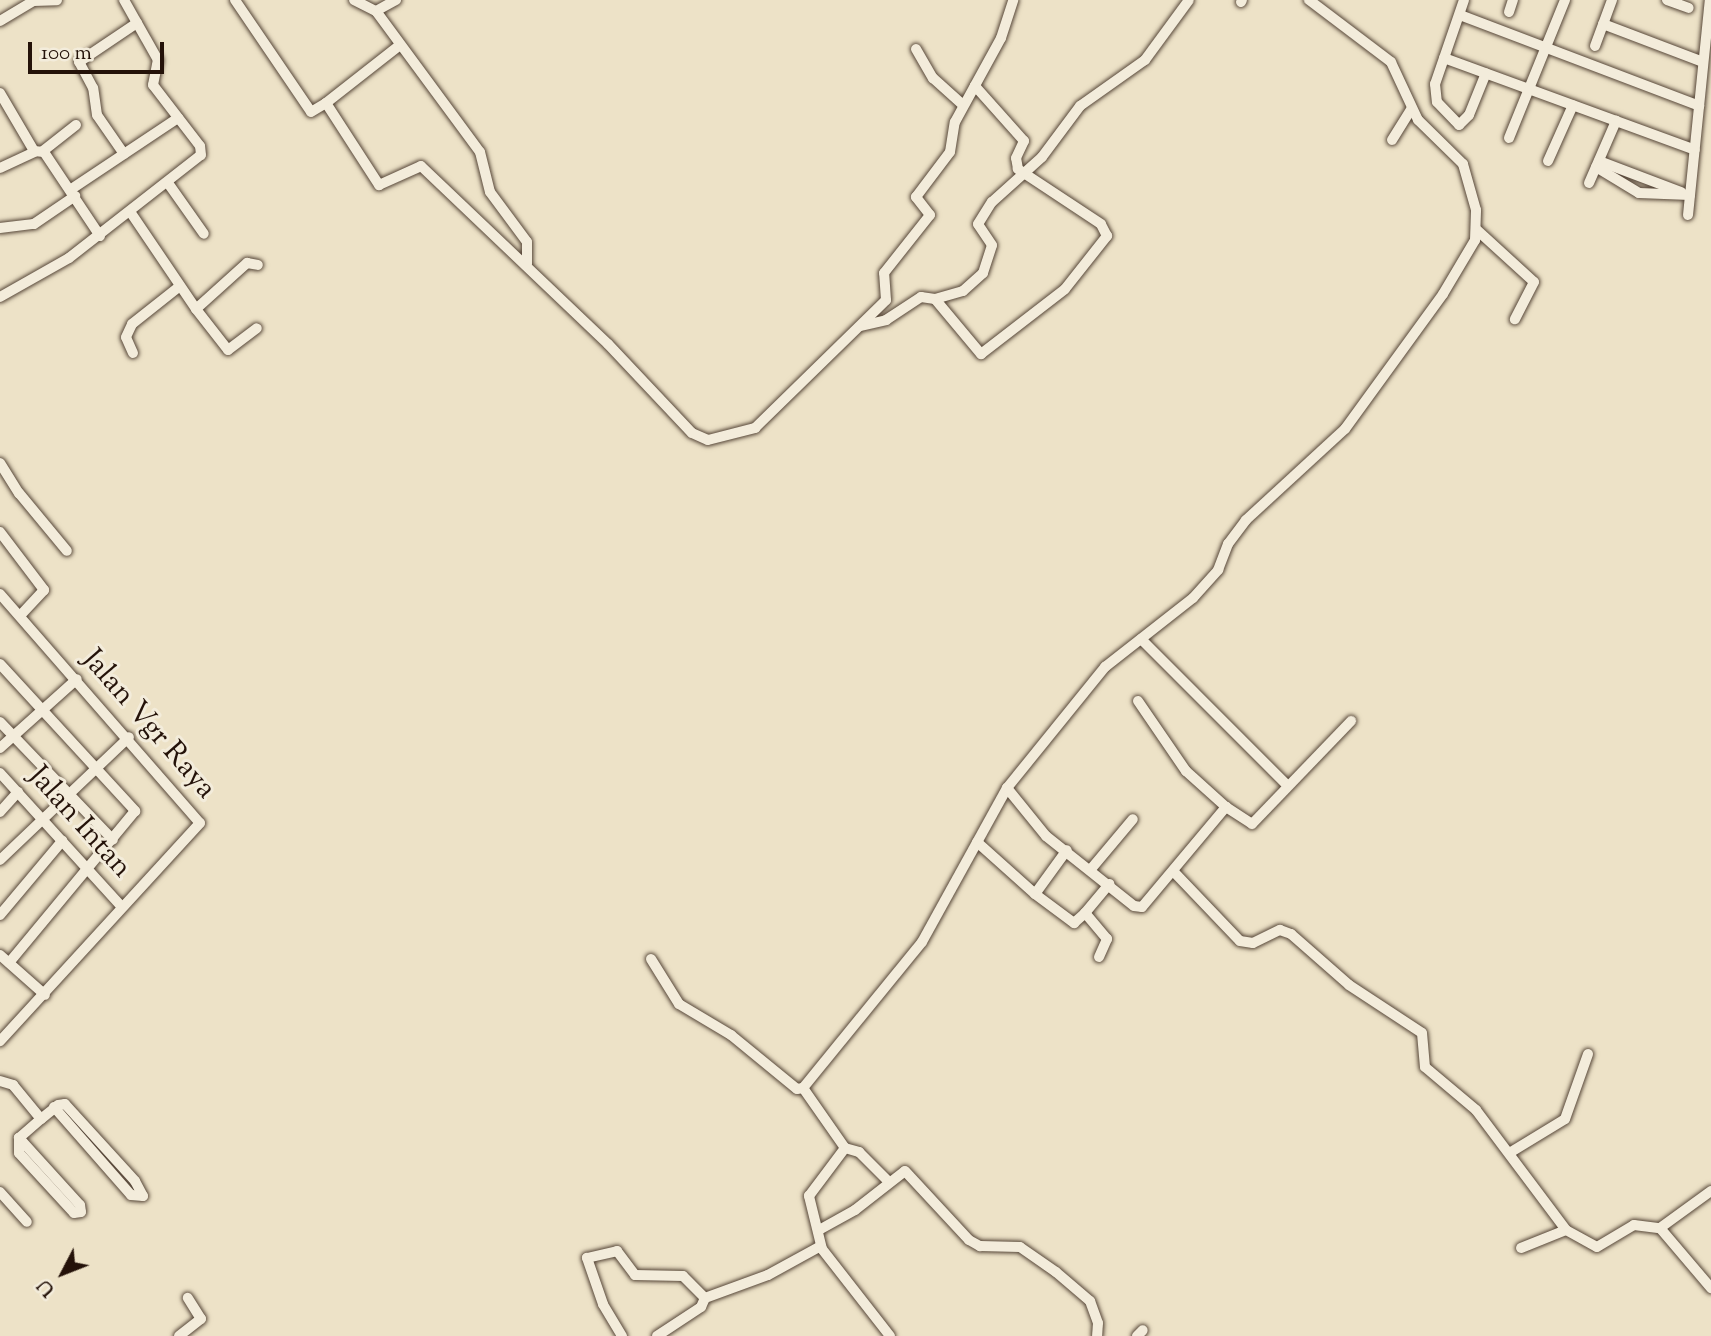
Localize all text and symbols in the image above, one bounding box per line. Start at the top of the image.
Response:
scale bar [32,28,168,72]
text: 100 m [41,39,92,69]
street label: Jalan Vgr Raya [73,643,223,807]
street label: Jalan Intan [19,760,139,886]
north arrow [28,1238,98,1308]
text: U [32,1273,62,1302]

